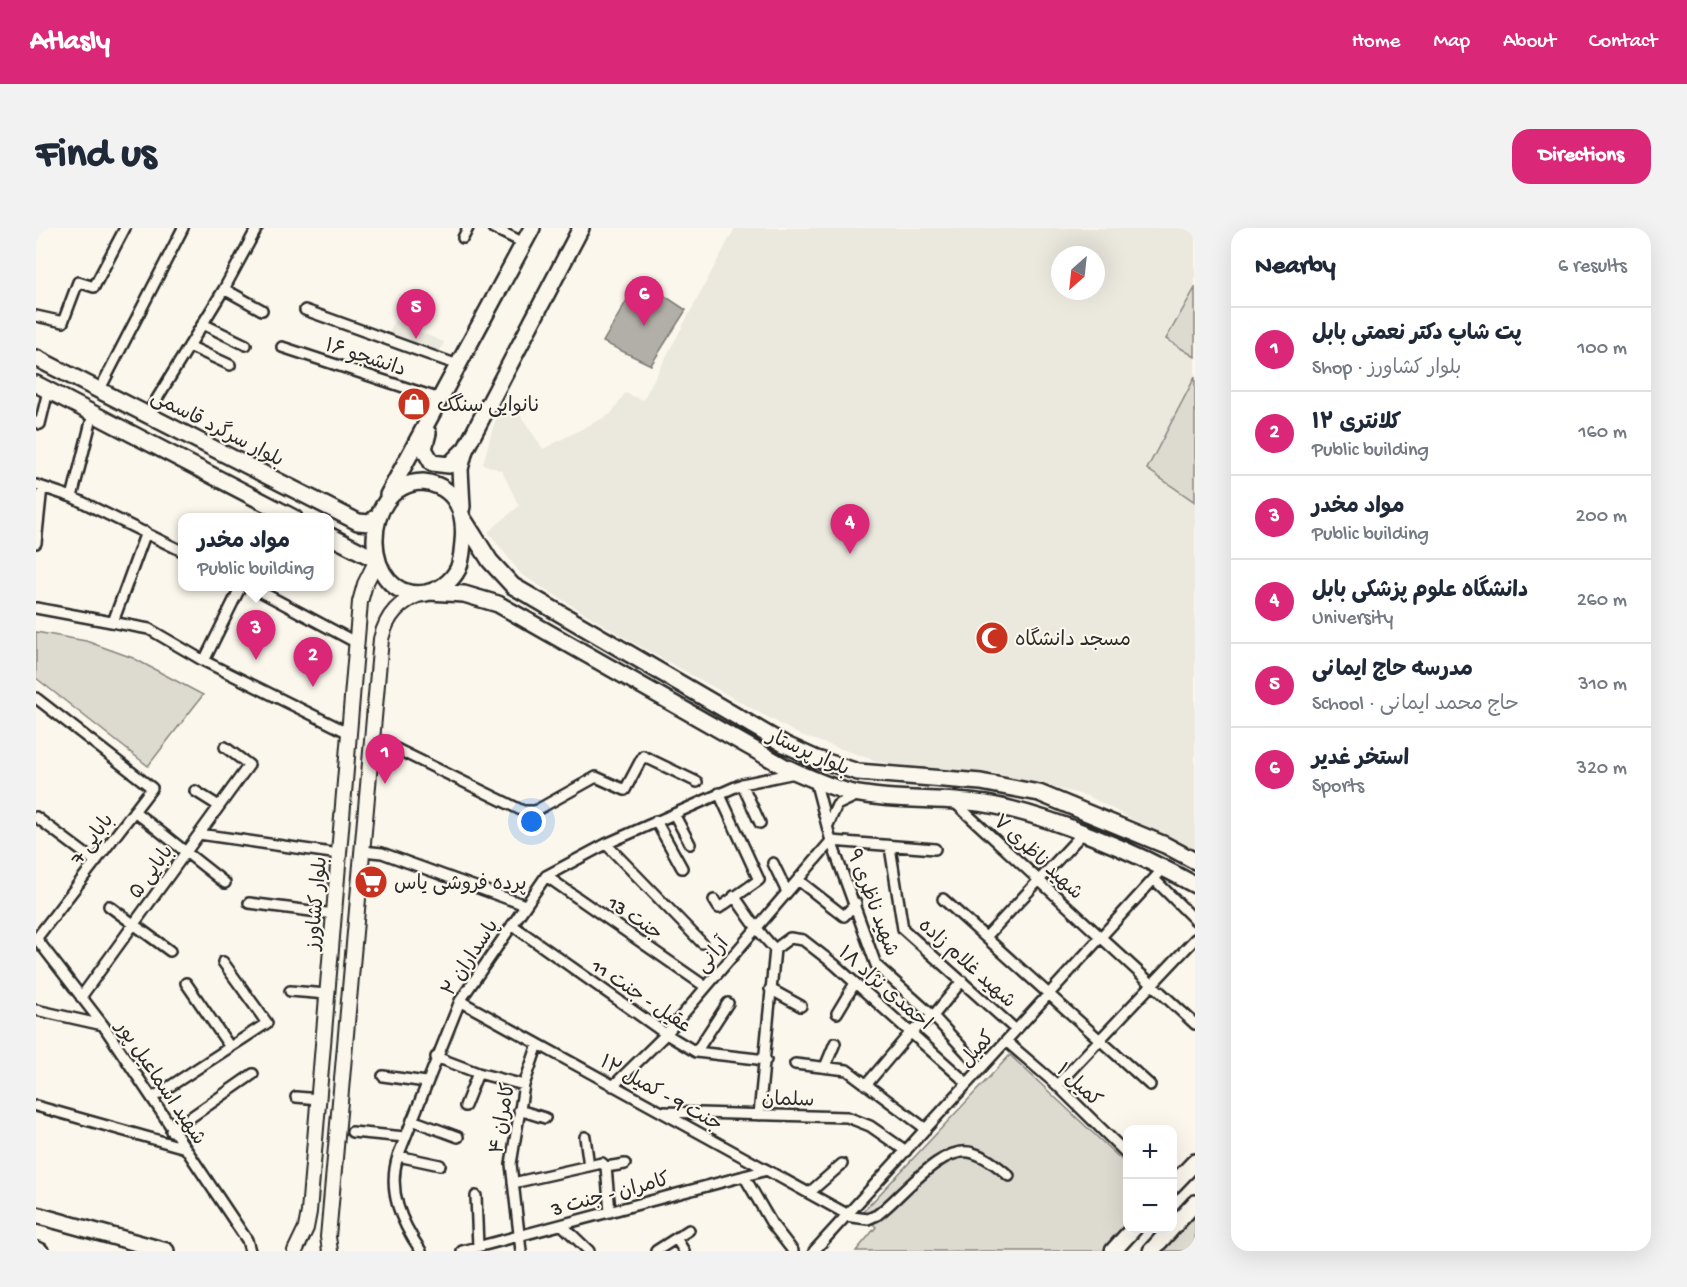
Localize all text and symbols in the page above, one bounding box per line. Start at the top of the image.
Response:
text: Atlasly [30,26,110,59]
text: Home [1352,30,1400,55]
text: Map [1433,30,1470,55]
text: About [1503,30,1556,55]
text: Contact [1589,30,1657,55]
button: Directions [1512,129,1651,184]
text: Find us [36,132,156,181]
north arrow [1051,246,1105,300]
text: Nearby [1255,252,1336,283]
text: 6 results [1558,256,1627,279]
pin: 6 [624,276,664,326]
pin: 5 [396,290,436,339]
text: پت شاپ دکتر نعمتی بابل [1312,322,1522,348]
street label: دانشجو ۱۶ [322,335,409,383]
text: 1 [1270,338,1279,361]
text: 100 m [1577,338,1627,361]
text: Shop · بلوار کشاورز [1312,358,1461,381]
street label: بلوار سرگرد قاسمی [146,384,288,473]
shop icon: نانوایی سنگک [396,386,432,422]
place label: نانوایی سنگک [437,393,540,419]
text: کلانتری ۱۲ [1312,411,1401,437]
text: 2 [1270,422,1279,445]
text: 160 m [1578,422,1627,445]
text: Public building [1312,440,1429,463]
text: مواد مخدر [1312,495,1405,521]
pin: 4 [830,504,870,554]
text: 3 [1269,506,1280,529]
text: 200 m [1576,506,1627,529]
popup [178,513,334,591]
text: Public building [1312,524,1429,547]
text: مواد مخدر [198,530,290,556]
text: Public building [198,559,314,582]
text: دانشگاه علوم پزشکی بابل [1312,579,1528,605]
text: 4 [1270,590,1279,613]
text: 260 m [1577,590,1627,613]
text: University [1312,608,1393,631]
pin: 3 [236,610,276,660]
mosque icon: مسجد دانشگاه [974,620,1010,656]
place label: مسجد دانشگاه [1015,627,1131,653]
pin: 2 [294,638,332,687]
text: مدرسه حاج ایمانی [1312,658,1473,684]
text: 5 [1269,674,1280,697]
text: 310 m [1578,674,1627,697]
text: School · حاج محمد ایمانی [1312,694,1519,717]
street label: بلوار پرستار [761,724,852,782]
pin: 1 [366,734,404,784]
text: استخر غدیر [1312,747,1409,773]
text: 6 [1269,758,1280,781]
text: 320 m [1577,758,1627,781]
text: Sports [1312,776,1364,799]
your location [517,807,546,836]
street label: بابایی 7 [66,810,120,871]
street label: شهید ناظری ۷ [987,810,1087,906]
street label: بابایی ۵ [125,841,180,904]
street label: شهید ناظری ۹ [840,846,903,960]
street label: بلوار کشاورز [302,856,334,953]
supermarket icon: پرده فروشی یاس [353,864,389,900]
place label: پرده فروشی یاس [394,873,526,897]
street label: جنت 13 [601,892,666,947]
street label: شهید غلام زاده [912,914,1020,1014]
street label: پاسداران ۲ [438,916,505,1001]
street label: آرانی [690,931,736,979]
street label: احمدی نژاد ۱۸ [832,942,936,1037]
street label: عقیل - جنت 11 [585,955,695,1040]
street label: شهید اسماعیل پور [108,1016,210,1150]
street label: کمیل [955,1027,1001,1073]
street label: جنت 9 - کمیل ۱۲ [595,1051,726,1138]
street label: کمیل ۱ [1050,1059,1106,1113]
street label: کامران ۴ [486,1081,522,1156]
street label: سلمان [761,1089,815,1113]
map controls [1123,1125,1177,1233]
button: + [1123,1125,1177,1179]
street label: کامران - جنت 3 [548,1169,673,1223]
button: − [1123,1179,1177,1233]

